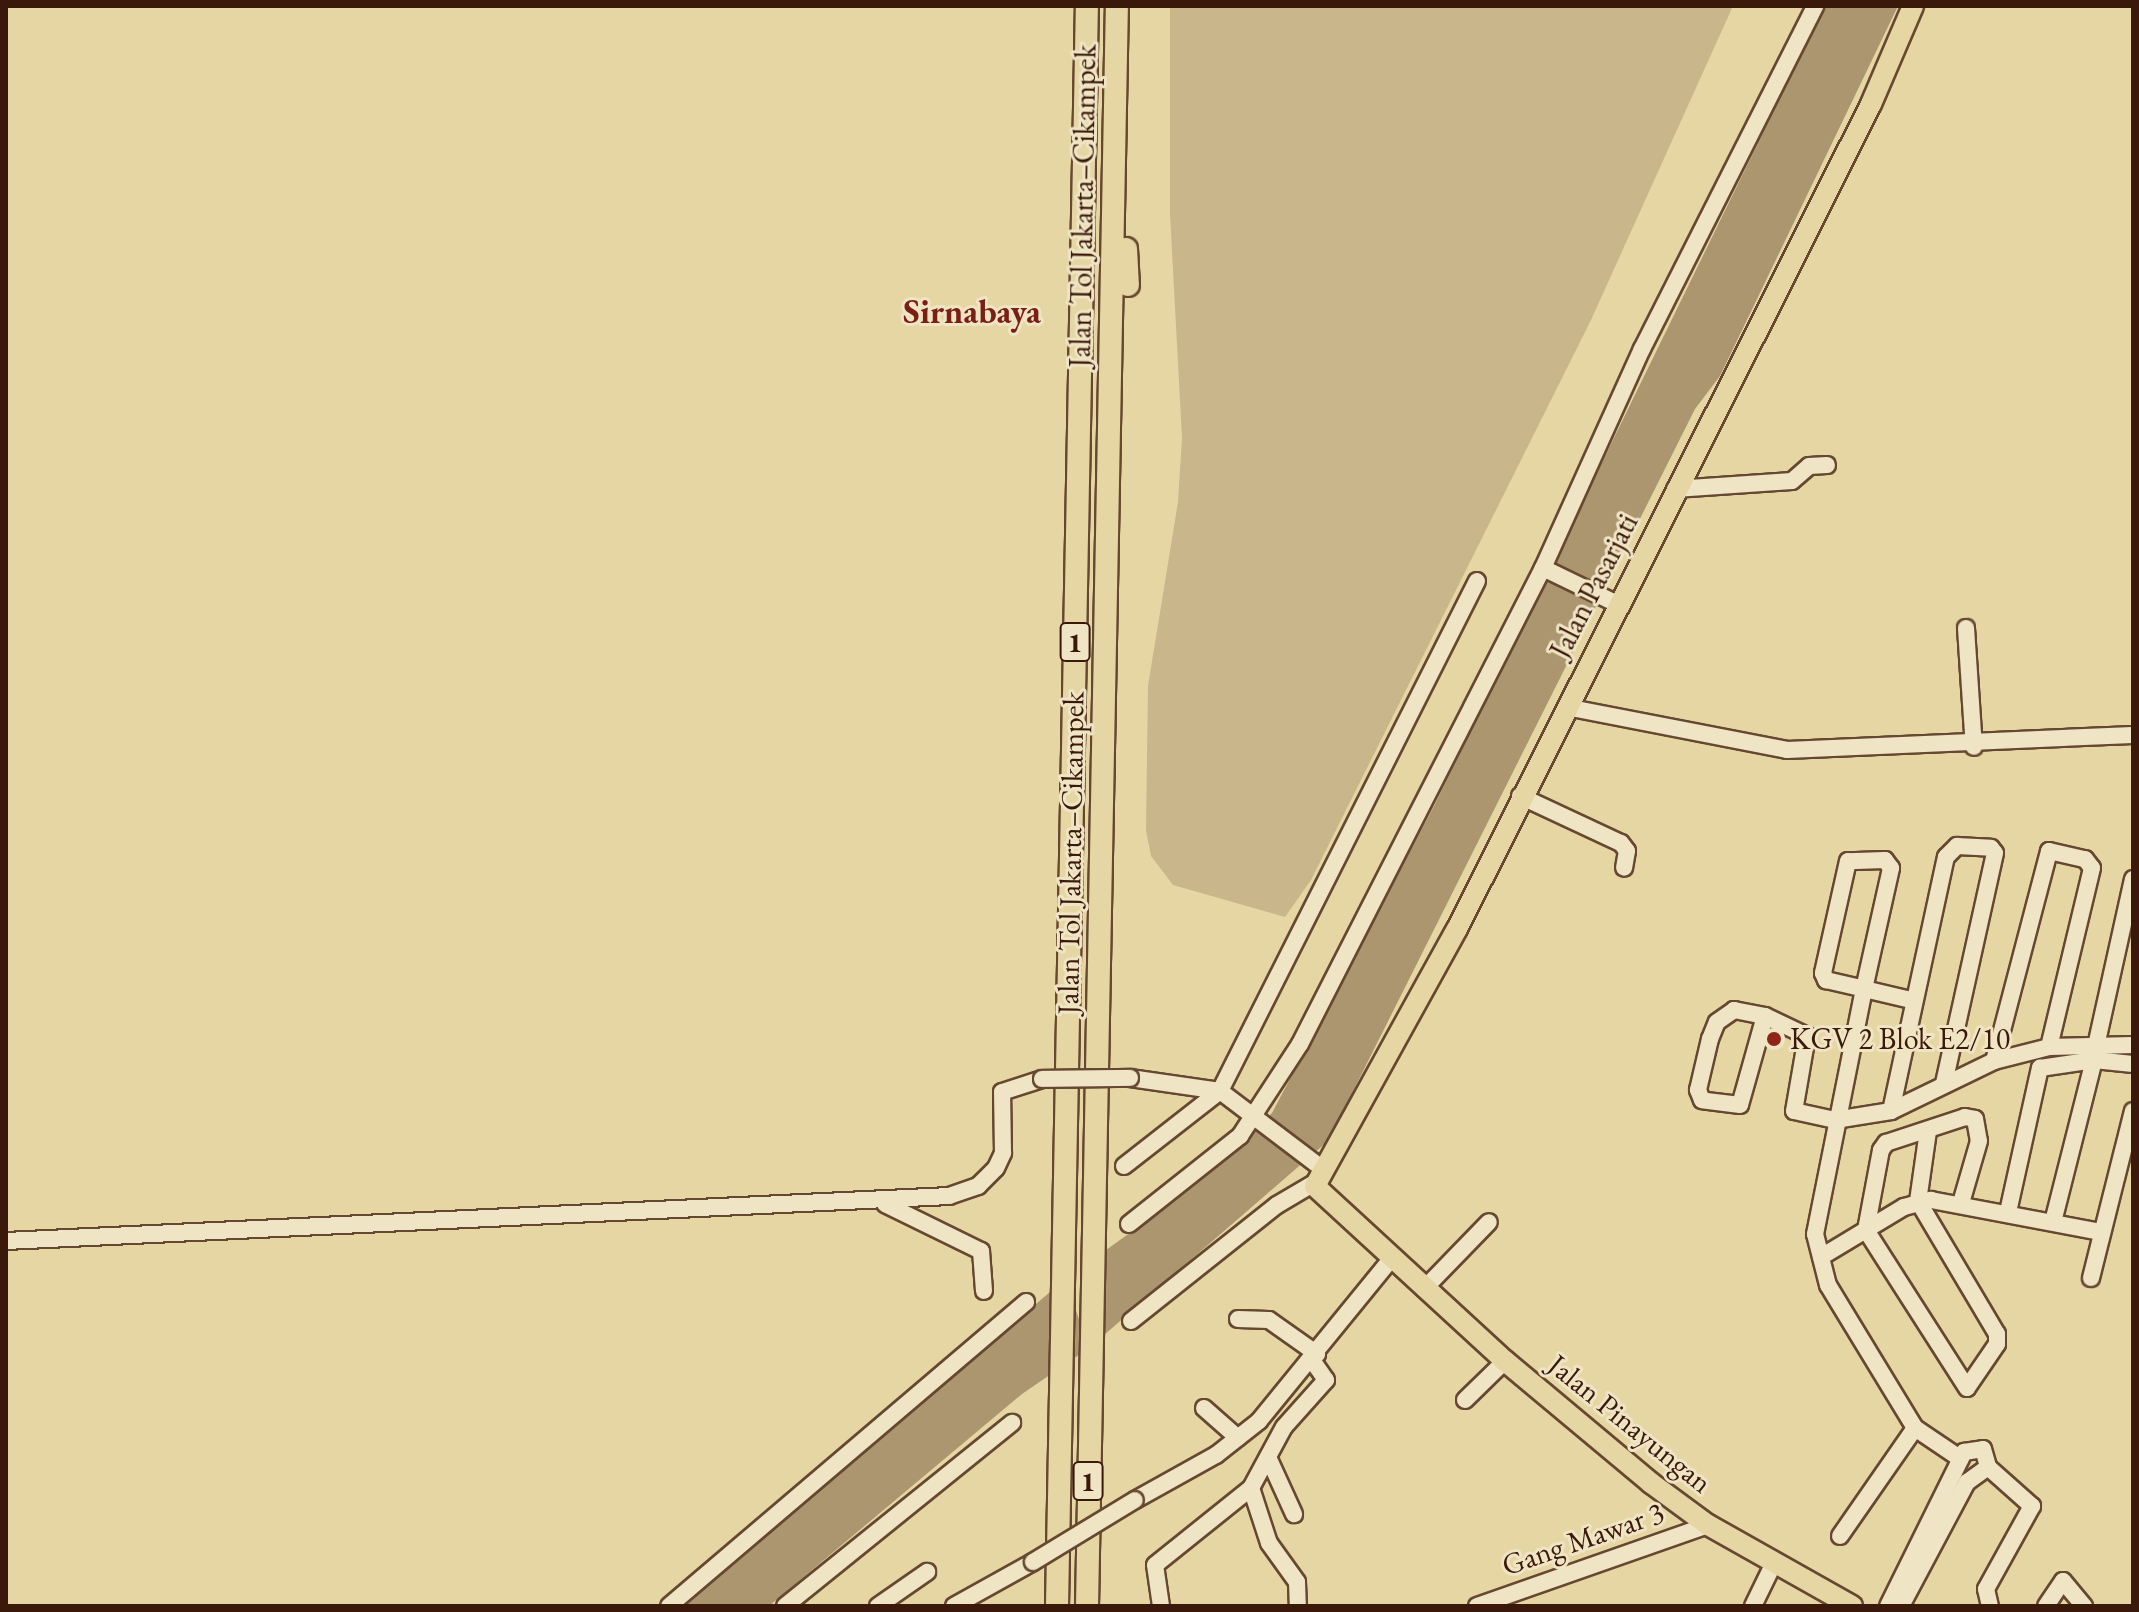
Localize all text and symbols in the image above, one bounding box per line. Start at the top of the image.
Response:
street label: Jalan Tol Jakarta–Cikampek [1062,44,1104,368]
district label: Sirnabaya [903,292,1041,332]
street label: Jalan Pasarjati [1542,508,1646,664]
road number: 1 [1059,618,1091,666]
street label: Jalan Tol Jakarta–Cikampek [1050,691,1092,1015]
place label: KGV 2 Blok E2/10 [1790,1021,2010,1057]
marker: KGV 2 Blok E2/10 [1765,1030,1783,1048]
street label: Jalan Pinayungan [1541,1347,1719,1501]
road number: 1 [1072,1457,1104,1505]
street label: Gang Mawar 3 [1497,1494,1669,1584]

